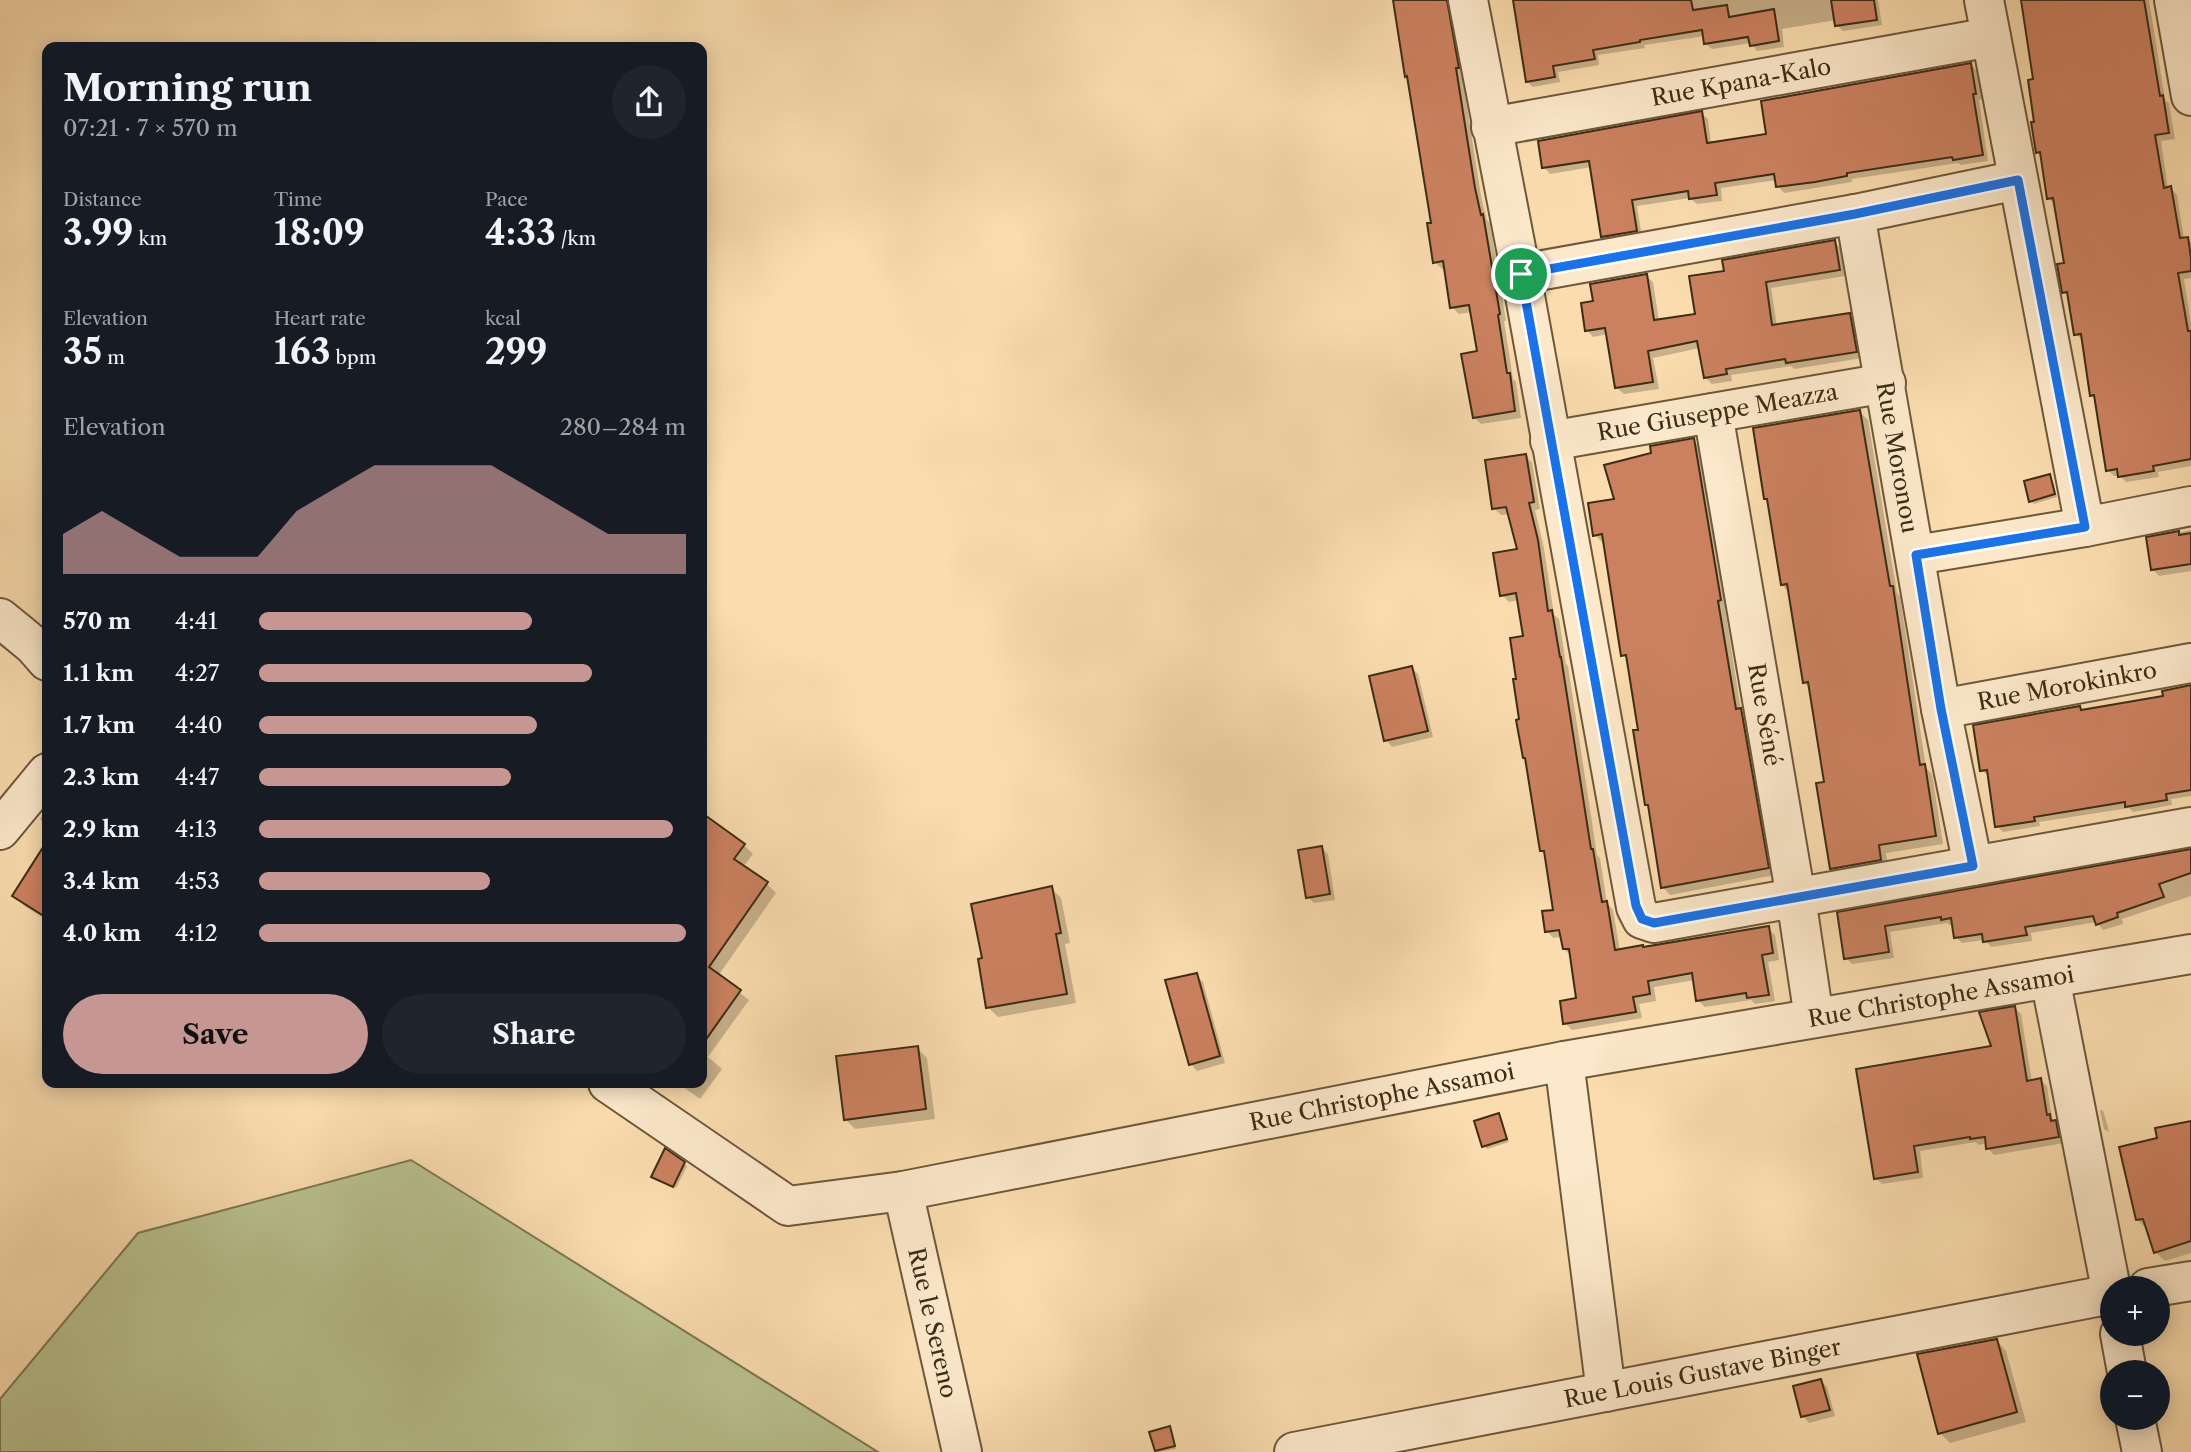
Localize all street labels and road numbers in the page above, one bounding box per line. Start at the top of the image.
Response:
street label: Rue Kpana-Kalo [1649,52,1833,112]
street label: Rue Giuseppe Meazza [1595,377,1841,447]
street label: Rue Moronou [1870,380,1924,535]
street label: Rue Morokinkro [1975,656,2159,716]
street label: Rue Séné [1742,661,1787,768]
street label: Rue Christophe Assamoi [1806,960,2076,1033]
street label: Rue Christophe Assamoi [1247,1057,1517,1137]
street label: Rue le Sereno [902,1245,963,1401]
street label: Rue Louis Gustave Binger [1561,1333,1844,1414]

